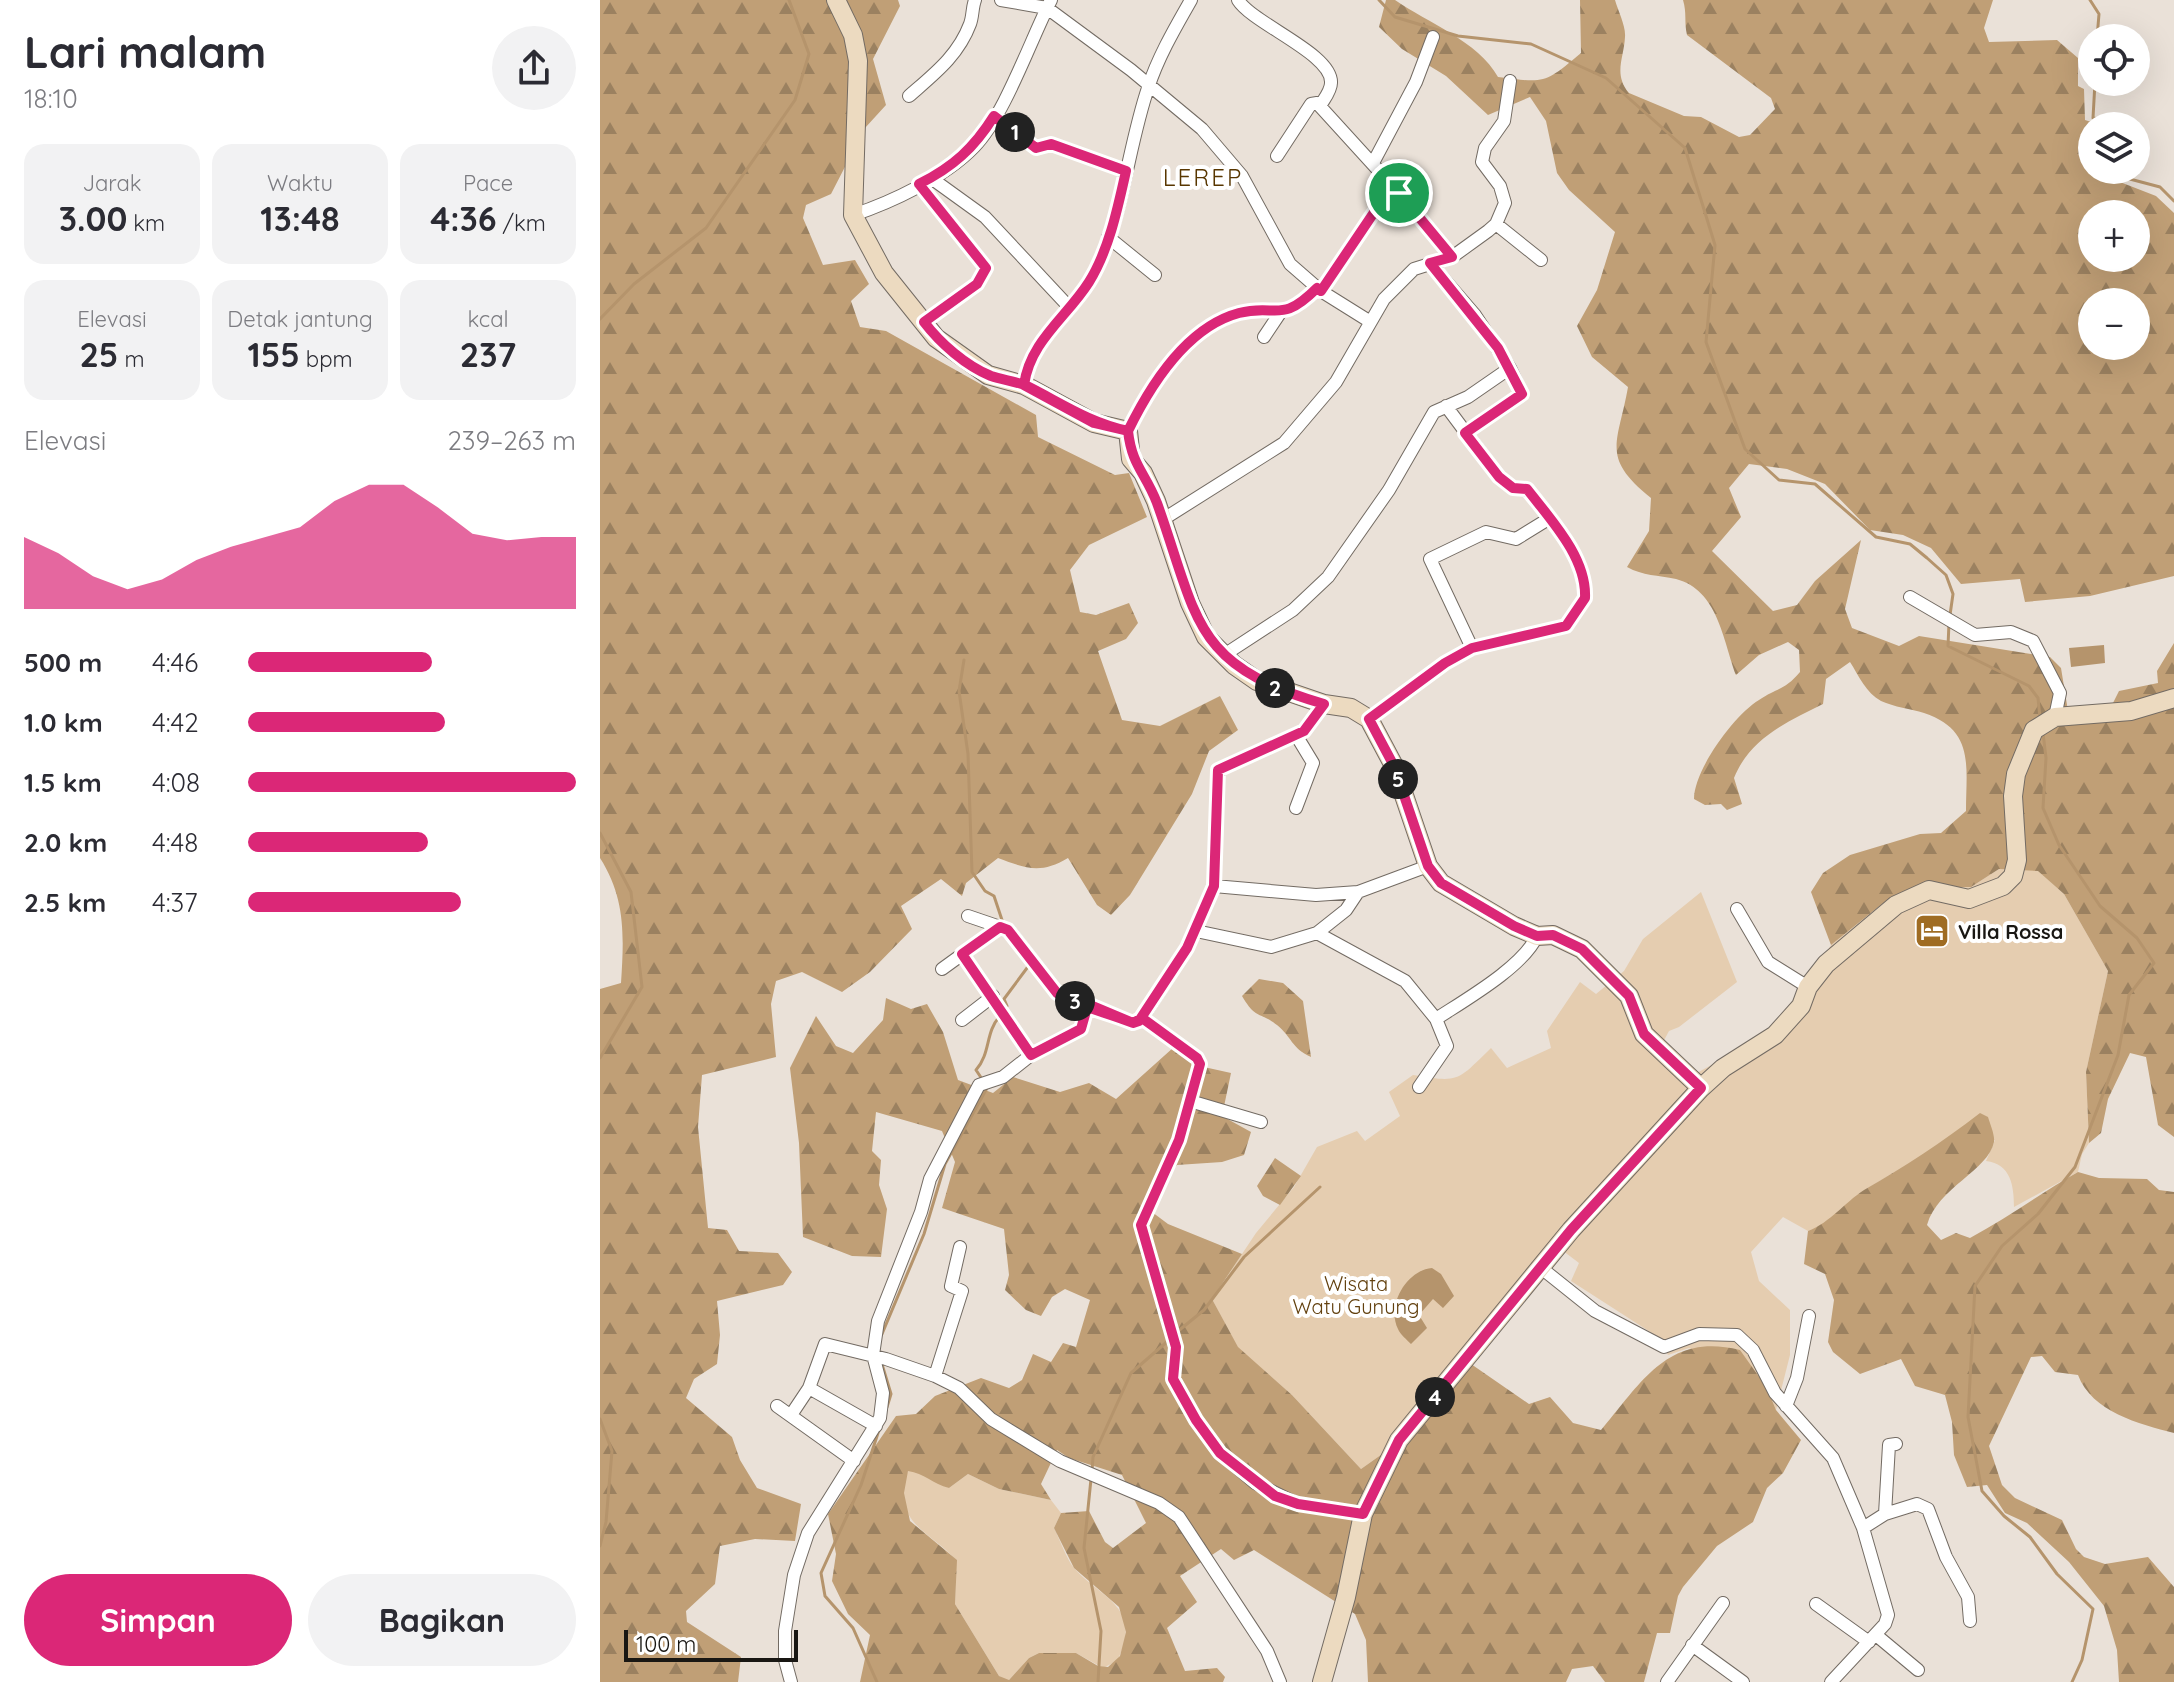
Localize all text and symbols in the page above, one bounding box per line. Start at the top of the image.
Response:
text: Lari malam [24,24,266,79]
map controls [2078,24,2150,360]
button: locate [2078,24,2150,96]
button: share [492,26,576,110]
text: 18:10 [24,82,78,115]
pin: 1 [995,112,1035,152]
button: layers [2078,112,2150,184]
text: 1 [1011,118,1019,146]
pin [1365,159,1433,227]
district label: LEREP [1163,162,1243,192]
text: Jarak [82,169,142,197]
text: Waktu [267,169,333,197]
text: Pace [463,169,513,197]
icon: arrive [1377,171,1421,215]
text: 3.00 [59,197,127,240]
text: 13:48 [260,197,340,240]
text: 4:36 [430,197,497,240]
button: + [2078,200,2150,272]
text: km [127,209,165,237]
text: /km [497,209,546,237]
button: − [2078,288,2150,360]
text: Elevasi [77,305,147,333]
text: Detak jantung [227,305,373,333]
text: kcal [467,305,509,333]
text: 25 [79,333,118,376]
text: 155 [247,333,300,376]
text: 237 [460,333,516,376]
text: m [118,345,145,373]
text: bpm [300,345,353,373]
text: Elevasi [24,424,106,457]
text: 239–263 m [447,424,576,457]
text: 500 m [24,646,102,679]
text: 4:46 [152,646,198,679]
pin: 2 [1255,668,1295,708]
text: 2 [1269,674,1281,702]
text: 1.0 km [24,706,103,739]
text: 4:42 [152,706,199,739]
pin: 5 [1378,759,1418,799]
text: 5 [1392,765,1404,793]
text: 1.5 km [24,766,102,799]
text: 4:08 [152,766,200,799]
text: 2.0 km [24,826,107,859]
text: 4:48 [152,826,198,859]
text: 2.5 km [24,886,106,919]
text: 4:37 [152,886,198,919]
hotel icon: Villa Rossa [1913,912,1951,950]
place label: Villa Rossa [1958,919,2063,944]
pin: 3 [1055,981,1095,1021]
text: 3 [1069,987,1081,1015]
park label: Wisata Watu Gunung [1292,1271,1420,1319]
pin: 4 [1415,1377,1455,1417]
text: 4 [1429,1383,1441,1411]
button: Simpan [24,1574,292,1666]
button: Bagikan [308,1574,576,1666]
scale bar [624,1626,798,1662]
text: 100 m [636,1630,696,1658]

